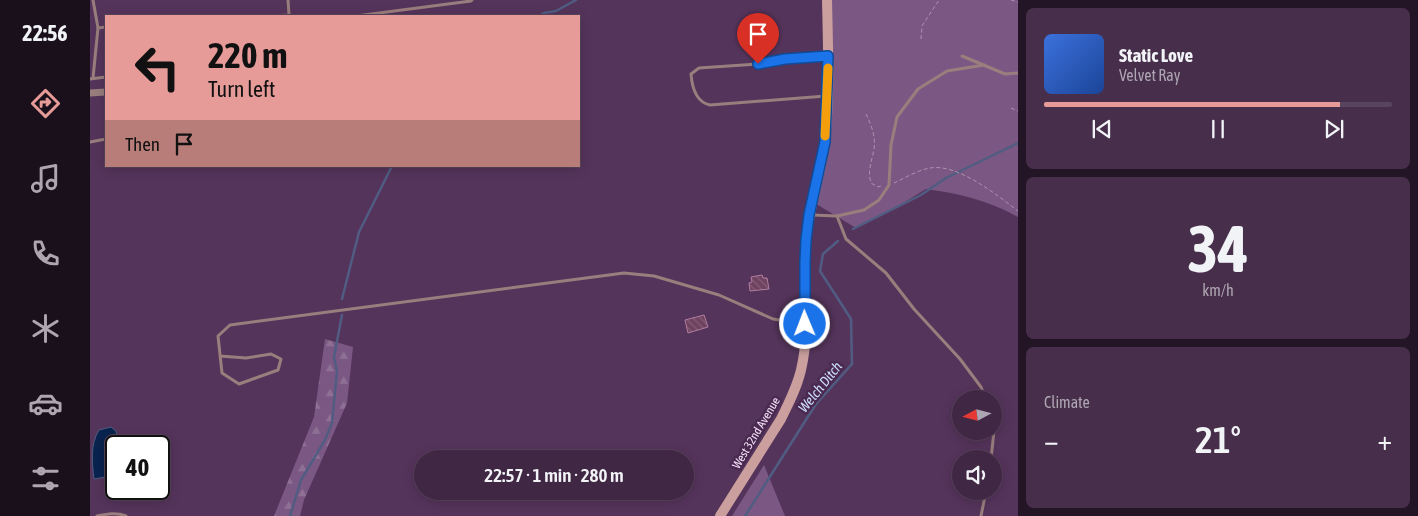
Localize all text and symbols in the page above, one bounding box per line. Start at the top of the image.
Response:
pin [737,13,779,64]
text: 22:56 [22,20,68,46]
icon: arrive [744,20,772,48]
icon: left [125,35,190,100]
text: 220 m [208,35,287,75]
text: Static Love [1119,44,1193,66]
text: Velvet Ray [1119,66,1180,84]
text: Turn left [208,76,275,102]
icon: directions [28,86,63,121]
icon: previous [1088,115,1116,143]
icon: pause [1204,115,1232,143]
icon: next [1320,115,1348,143]
icon: arrive [170,130,198,158]
text: Then [125,133,160,155]
icon: music [28,161,63,196]
text: 34 [1187,211,1249,286]
icon: phone [28,236,63,271]
text: km/h [1202,281,1234,299]
position arrow [778,297,830,349]
icon: climate [28,311,63,346]
water label: Welch Ditch [795,358,845,416]
icon: car [28,386,63,421]
north arrow [952,390,1002,440]
map controls [952,390,1002,500]
text: Climate [1044,393,1090,411]
street label: West 32nd Avenue [729,395,783,471]
text: 21° [1195,418,1241,461]
text: − [1044,424,1059,456]
text: + [1377,424,1392,456]
speed limit sign: 40 [105,435,170,500]
button: sound [952,450,1002,500]
icon: filters [28,461,63,496]
text: 22:57 · 1 min · 280 m [484,464,624,486]

